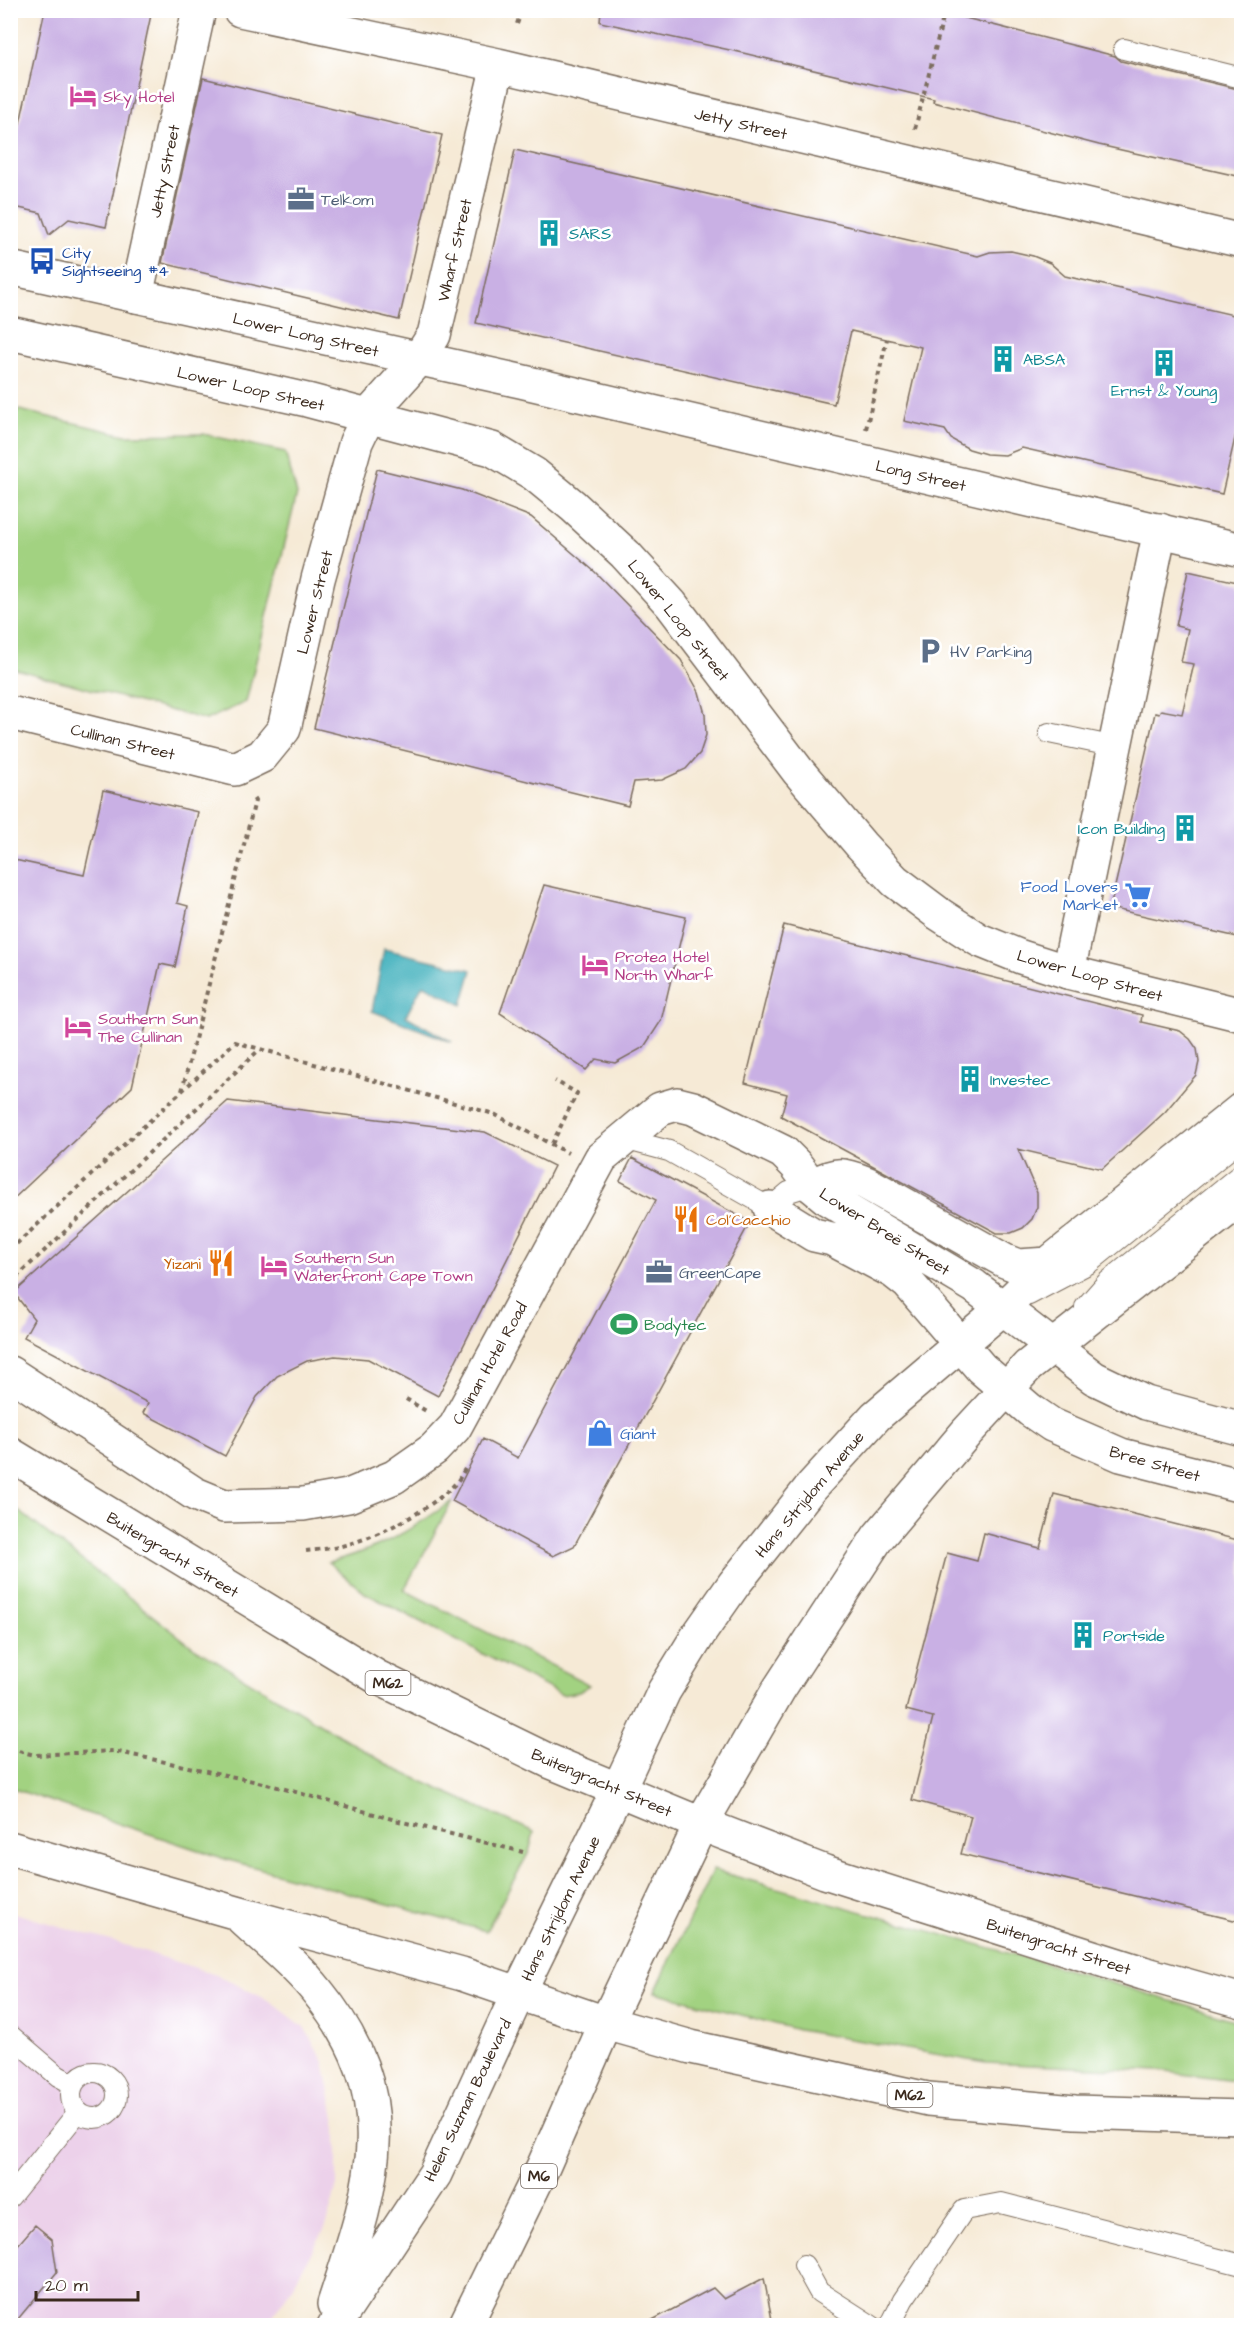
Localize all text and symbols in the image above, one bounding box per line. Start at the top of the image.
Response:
hotel icon: Sky Hotel [68,81,98,111]
place label: Sky Hotel [103,86,175,109]
street label: Jetty Street [692,103,790,146]
street label: Jetty Street [144,122,187,220]
office icon: Telkom [286,184,316,214]
place label: Telkom [321,189,374,211]
street label: Wharf Street [432,196,478,304]
building icon: SARS [534,218,564,248]
place label: SARS [569,223,611,245]
place label: City Sightseeing #4 [62,242,169,283]
bus stop icon: City Sightseeing #4 [27,246,57,276]
street label: Lower Long Street [230,307,381,364]
building icon: ABSA [988,344,1018,374]
building icon: Ernst & Young [1149,348,1179,378]
place label: ABSA [1023,349,1065,371]
street label: Lower Loop Street [175,361,327,417]
place label: Ernst & Young [1111,380,1217,403]
street label: Long Street [873,455,969,498]
street label: Lower Street [291,548,339,656]
street label: Lower Loop Street [622,555,735,687]
parking icon: HV Parking [915,636,945,666]
place label: HV Parking [950,641,1032,664]
street label: Cullinan Street [68,718,178,766]
building icon: Icon Building [1170,813,1200,843]
place label: Icon Building [1078,818,1165,841]
place label: Food Lovers Market [1020,876,1119,916]
supermarket icon: Food Lovers Market [1123,880,1153,910]
street label: Lower Loop Street [1014,945,1166,1007]
place label: Protea Hotel North Wharf [615,946,714,986]
hotel icon: Protea Hotel North Wharf [580,950,610,980]
place label: Southern Sun The Cullinan [98,1008,198,1048]
hotel icon: Southern Sun The Cullinan [63,1012,93,1042]
building icon: Investec [955,1064,985,1094]
place label: Investec [990,1069,1051,1091]
street label: Lower Breë Street [815,1183,954,1281]
restaurant icon: Col’Cacchio [671,1204,701,1234]
place label: Col’Cacchio [706,1209,791,1231]
place label: Southern Sun Waterfront Cape Town [294,1247,473,1287]
restaurant icon: Yizani [206,1248,236,1278]
hotel icon: Southern Sun Waterfront Cape Town [259,1251,289,1281]
place label: Yizani [164,1253,202,1275]
office icon: GreenCape [644,1257,674,1287]
place label: GreenCape [679,1262,762,1284]
street label: Cullinan Hotel Road [447,1298,533,1429]
sports icon: Bodytec [609,1309,639,1339]
place label: Bodytec [644,1314,707,1337]
shop icon: Giant [585,1418,615,1448]
place label: Giant [620,1423,657,1445]
street label: Hans Strijdom Avenue [750,1426,870,1563]
street label: Bree Street [1107,1441,1203,1488]
street label: Buitengracht Street [102,1507,243,1604]
building icon: Portside [1068,1620,1098,1650]
place label: Portside [1103,1625,1165,1647]
road number: M62 [366,1671,410,1695]
street label: Buitengracht Street [528,1743,676,1824]
street label: Hans Strijdom Avenue [516,1832,606,1985]
street label: Buitengracht Street [983,1913,1134,1982]
street label: Helen Suzman Boulevard [419,2015,517,2185]
road number: M62 [888,2083,932,2107]
road number: M6 [521,2164,557,2188]
scale bar [36,2264,138,2302]
text: 20 m [45,2273,88,2298]

